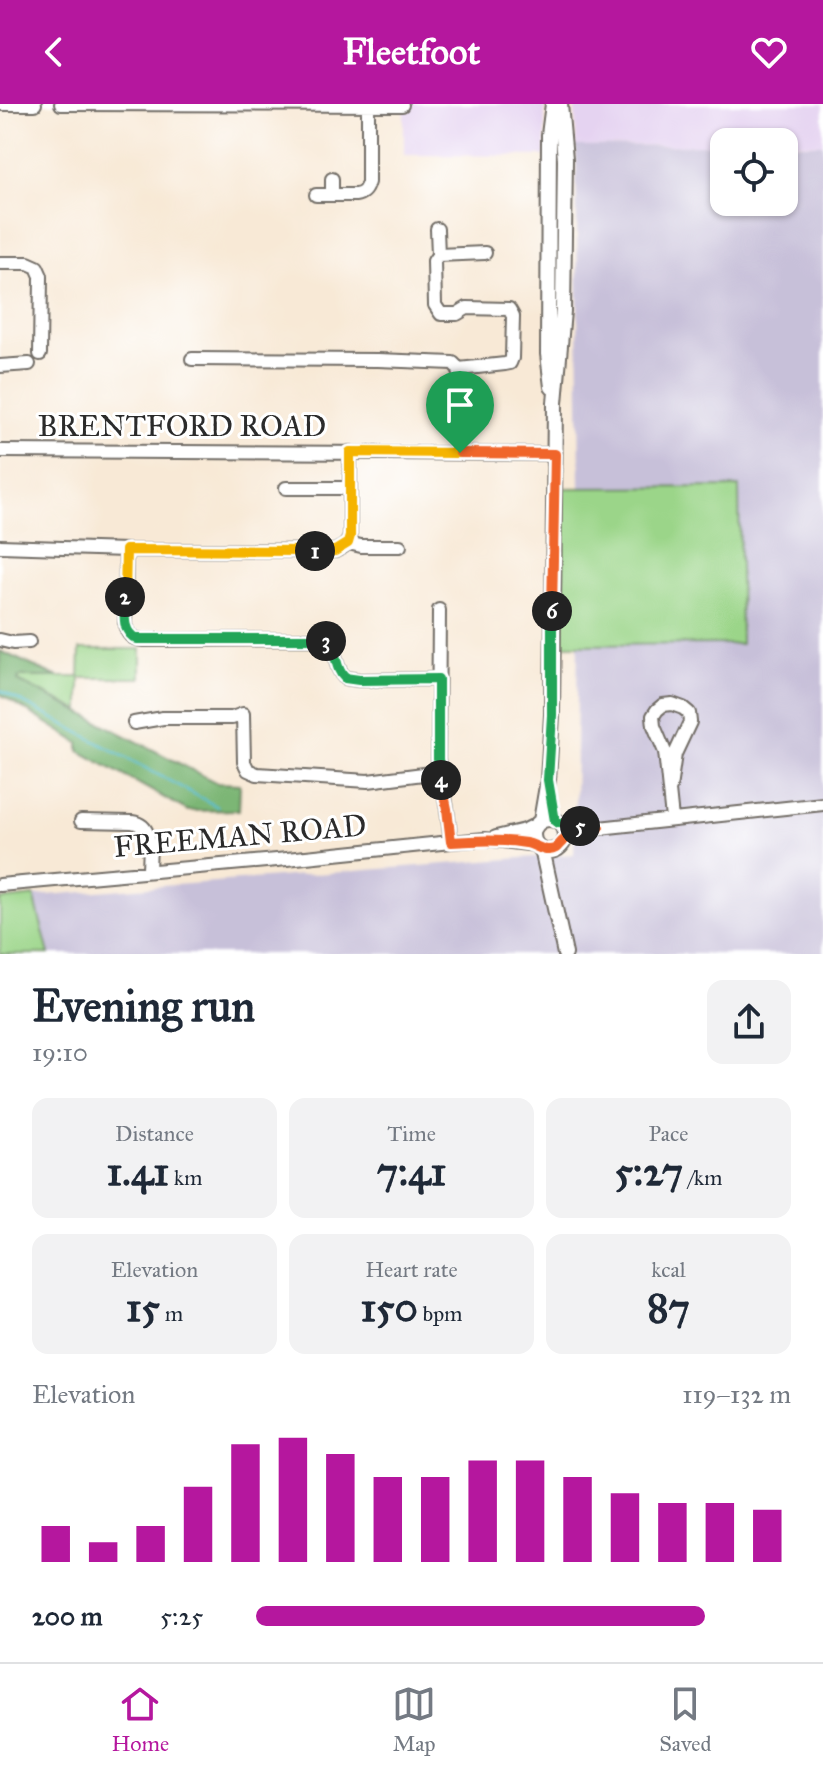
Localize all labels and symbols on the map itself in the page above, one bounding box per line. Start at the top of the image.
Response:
pin [426,371,494,453]
street label: BRENTFORD ROAD [38,408,326,444]
pin: 1 [295,531,335,571]
pin: 2 [105,577,145,617]
pin: 6 [532,591,572,631]
pin: 3 [306,621,346,661]
pin: 4 [421,760,461,800]
pin: 5 [560,806,600,846]
street label: FREEMAN ROAD [112,807,368,865]

